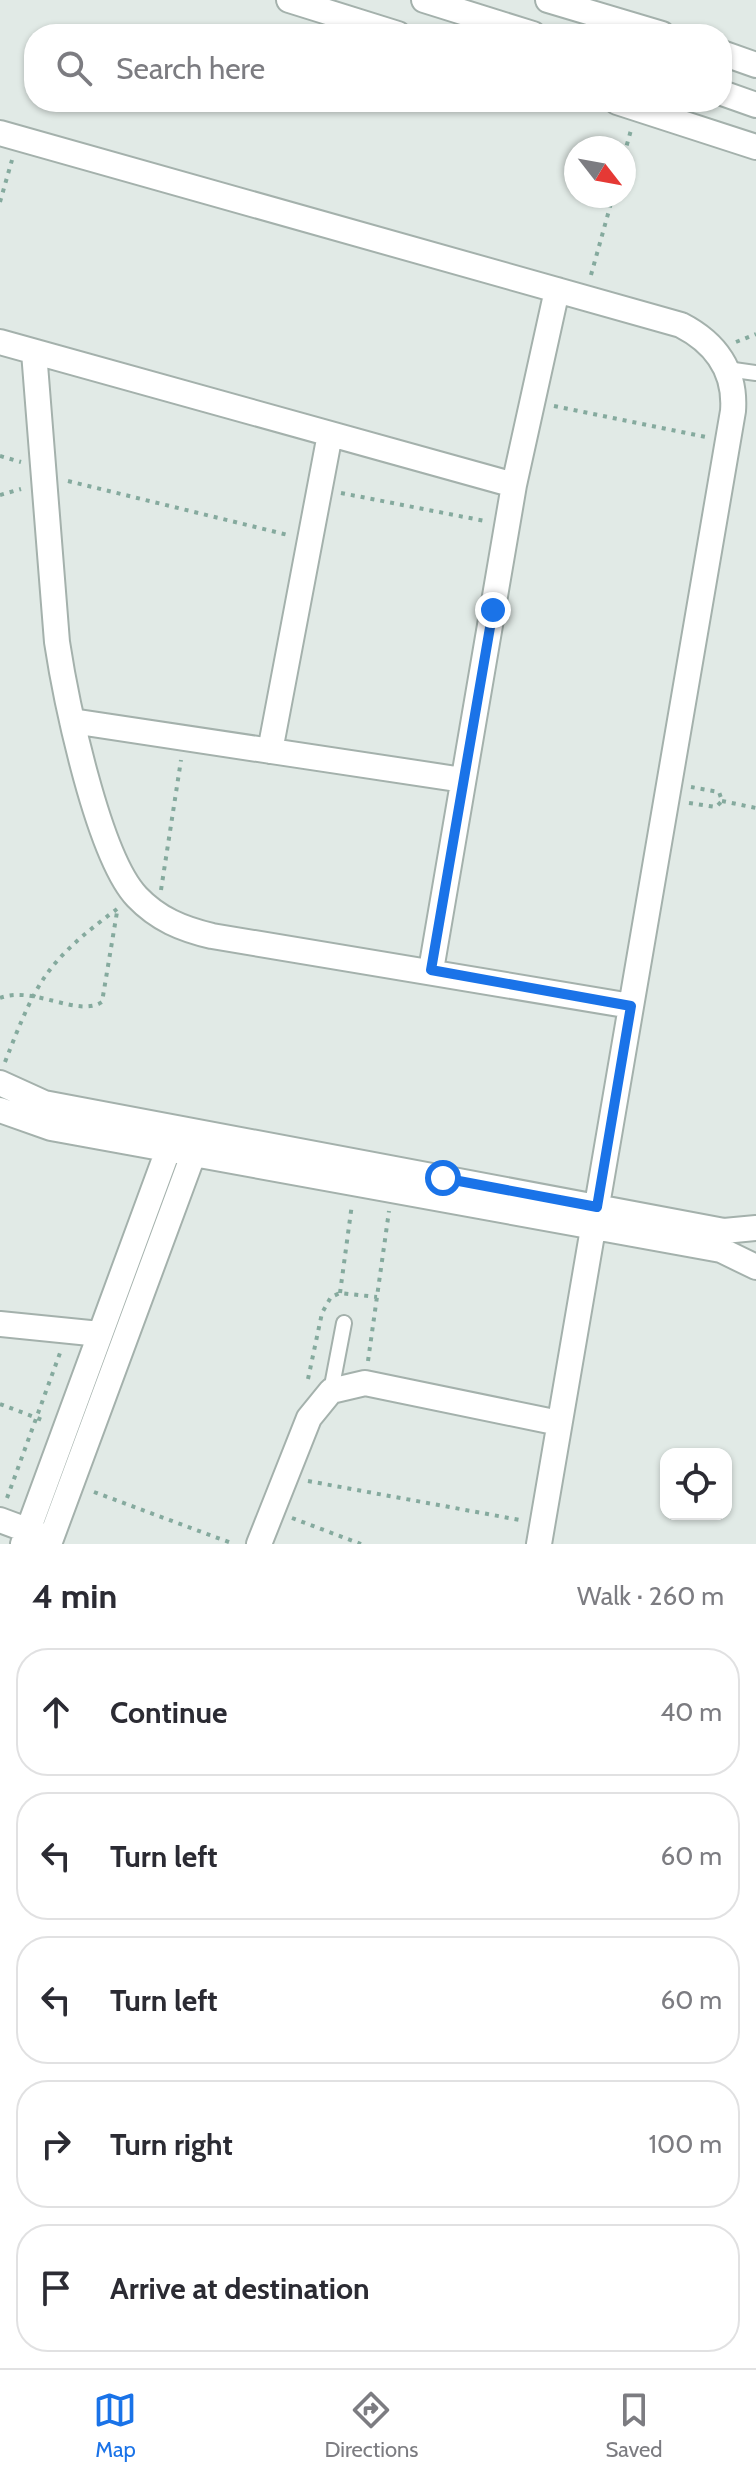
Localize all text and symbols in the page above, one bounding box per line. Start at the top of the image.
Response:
search box [24,24,732,112]
icon: search [52,46,96,90]
text: Search here [116,50,265,87]
north arrow [564,136,636,208]
route end [475,592,511,628]
route start [425,1160,461,1196]
map controls [660,1448,732,1520]
button: locate [660,1448,732,1520]
text: 4 min [32,1575,117,1617]
text: Walk · 260 m [577,1580,724,1612]
icon: ahead [34,1690,78,1734]
text: Continue [110,1694,227,1731]
text: 40 m [660,1696,722,1728]
icon: left [34,1834,78,1878]
text: Turn left [110,1838,218,1875]
text: 60 m [660,1840,722,1872]
icon: left [34,1978,78,2022]
text: Turn left [110,1982,218,2019]
text: 60 m [660,1984,722,2016]
icon: right [34,2122,78,2166]
text: Turn right [110,2126,233,2163]
text: 100 m [649,2128,722,2160]
icon: arrive [34,2266,78,2310]
text: Arrive at destination [110,2270,370,2307]
tab: Map [93,2388,137,2463]
tab: Directions [324,2388,418,2463]
tab: Saved [605,2388,663,2463]

